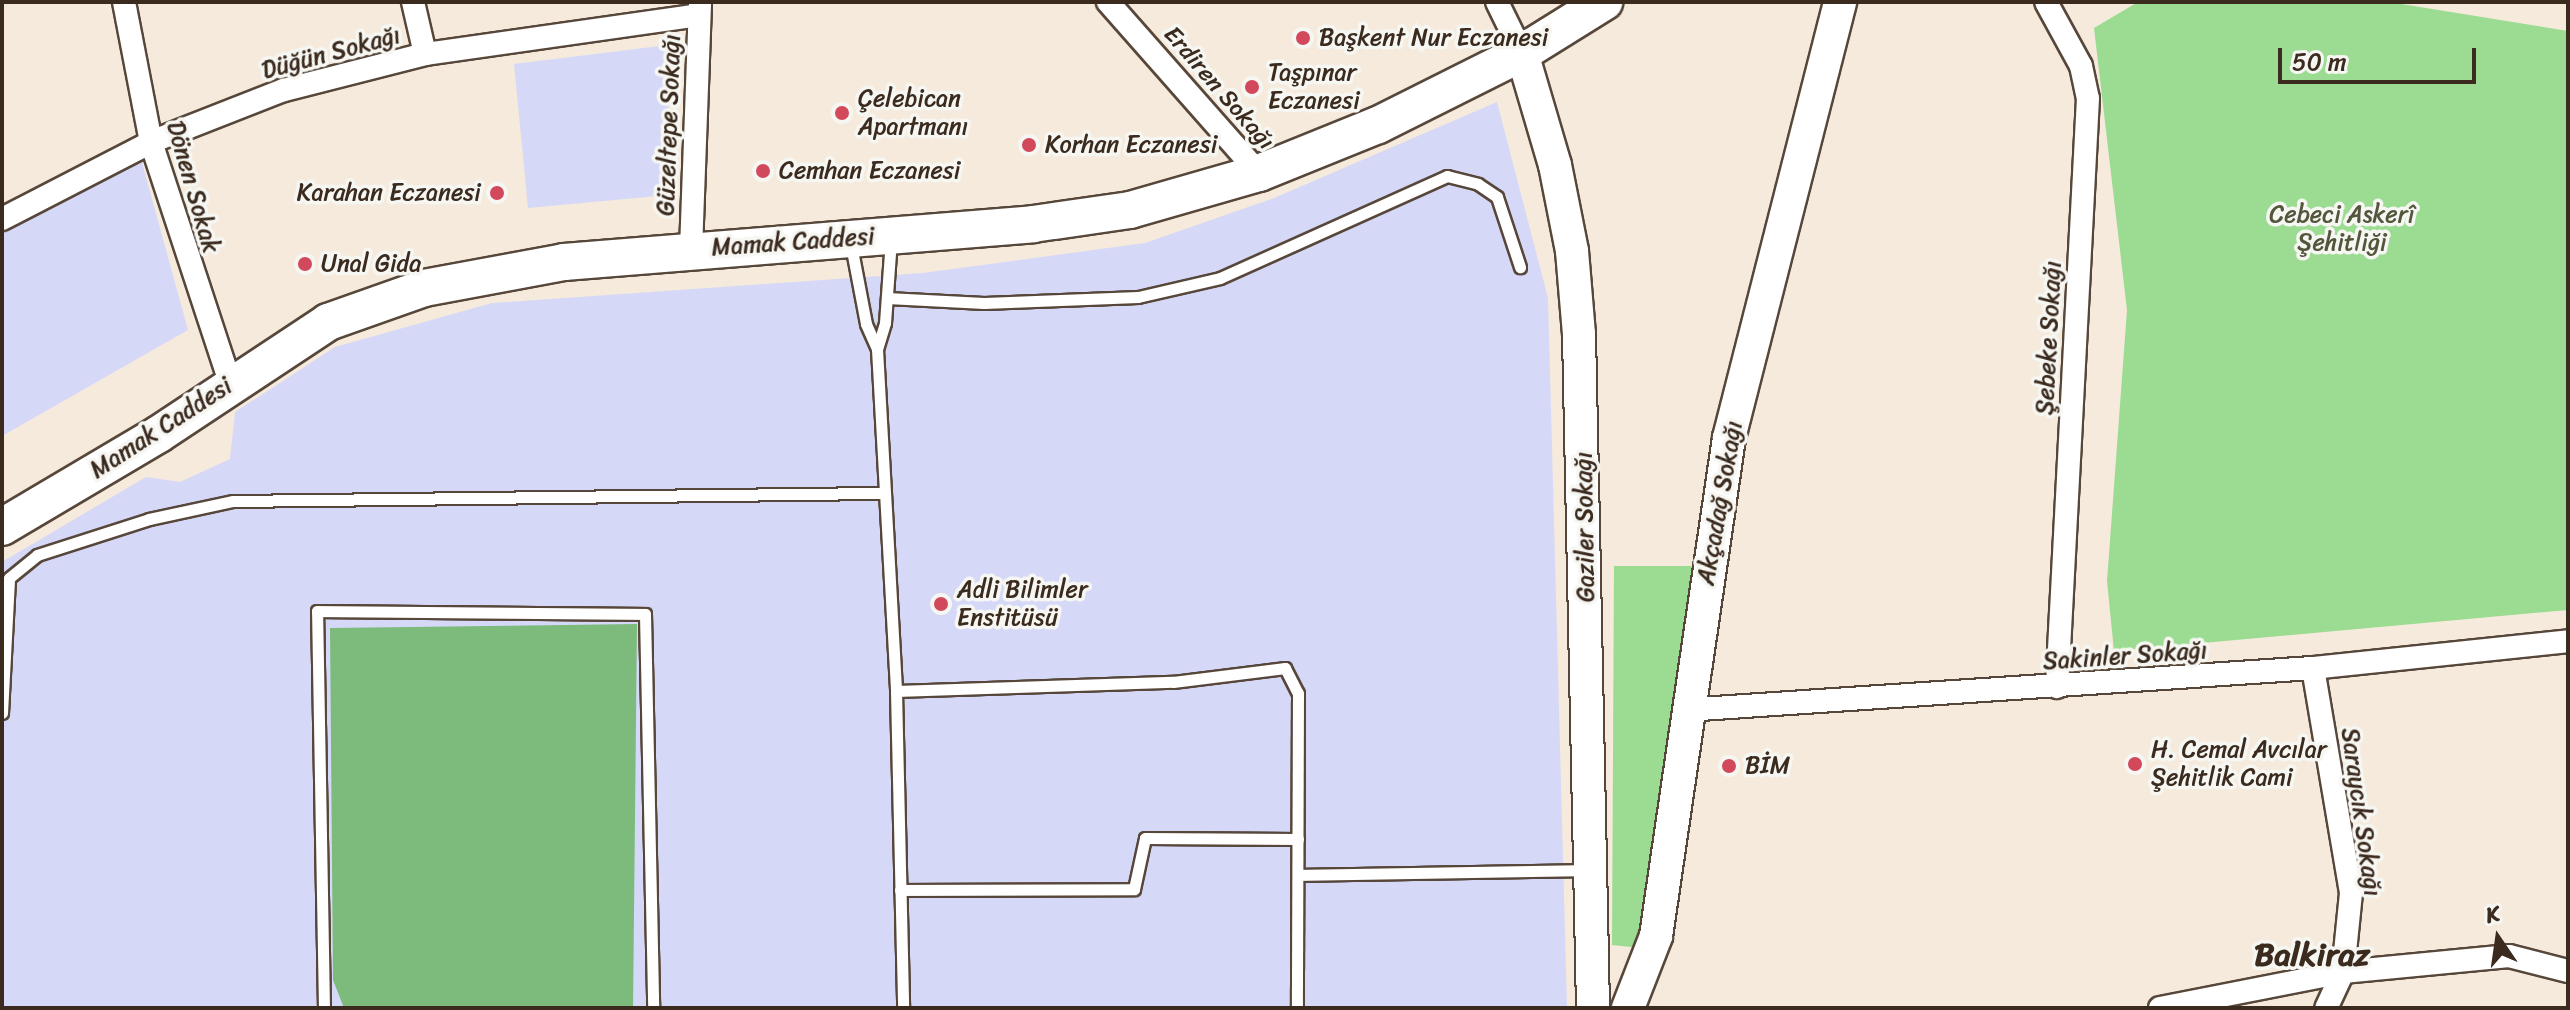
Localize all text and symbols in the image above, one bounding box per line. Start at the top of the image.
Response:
street label: Erdiren Sokağı [1157,20,1281,156]
street label: Düğün Sokağı [259,21,403,85]
place label: Başkent Nur Eczanesi [1319,24,1549,52]
marker: Başkent Nur Eczanesi [1294,29,1312,47]
scale bar [2282,32,2480,82]
street label: Güzeltepe Sokağı [651,34,687,216]
text: 50 m [2292,41,2347,83]
place label: Taşpınar Eczanesi [1268,59,1360,115]
marker: Taşpınar Eczanesi [1243,78,1261,96]
place label: Çelebican Apartmanı [858,85,968,141]
marker: Çelebican Apartmanı [833,104,851,122]
street label: Dönen Sokak [160,118,226,256]
place label: Korhan Eczanesi [1045,131,1217,159]
marker: Korhan Eczanesi [1020,136,1038,154]
place label: Cemhan Eczanesi [779,157,960,185]
marker: Cemhan Eczanesi [754,162,772,180]
place label: Karahan Eczanesi [297,179,481,207]
marker: Karahan Eczanesi [488,184,506,202]
park label: Cebeci Askerî Şehitliği [2269,201,2415,257]
street label: Mamak Caddesi [711,222,875,262]
place label: Unal Gida [321,250,421,278]
marker: Unal Gida [296,255,314,273]
street label: Şebeke Sokağı [2031,260,2067,416]
street label: Mamak Caddesi [85,372,237,484]
street label: Akçadağ Sokağı [1691,419,1749,587]
street label: Gaziler Sokağı [1569,452,1601,602]
place label: Adli Bilimler Enstitüsü [957,576,1087,632]
marker: Adli Bilimler Enstitüsü [932,595,950,613]
street label: Sakinler Sokağı [2042,636,2208,676]
street label: Saraycık Sokağı [2335,726,2387,898]
place label: H. Cemal Avcılar Şehitlik Cami [2151,736,2327,792]
place label: BİM [1745,752,1790,780]
marker: H. Cemal Avcılar Şehitlik Cami [2126,755,2144,773]
marker: BİM [1720,757,1738,775]
text: K [2482,894,2503,935]
north arrow [2458,898,2538,978]
district label: Balkiraz [2254,936,2370,974]

